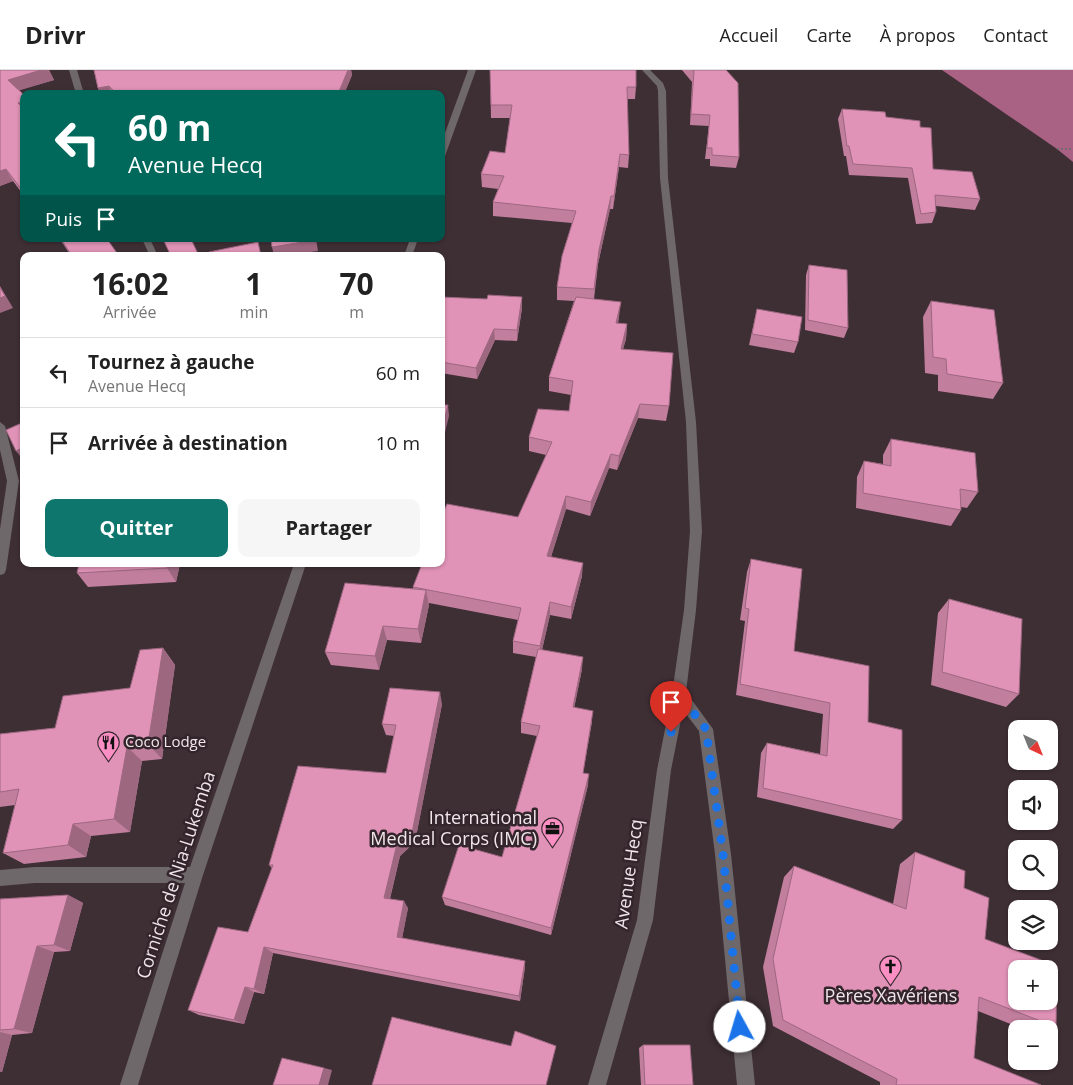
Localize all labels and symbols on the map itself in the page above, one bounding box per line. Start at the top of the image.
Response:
pin [650,681,692,732]
north arrow [1008,720,1058,770]
restaurant icon: Coco Lodge [97,730,121,761]
place label: Coco Lodge [125,731,206,751]
street label: Corniche de Nia-Lukemba [130,768,220,982]
place label: International Medical Corps (IMC) [370,805,537,850]
office icon: International Medical Corps (IMC) [541,816,565,847]
street label: Avenue Hecq [608,818,648,930]
church icon: Pères Xavériens [879,954,903,985]
place label: Pères Xavériens [825,983,957,1007]
position arrow [713,1000,765,1052]

